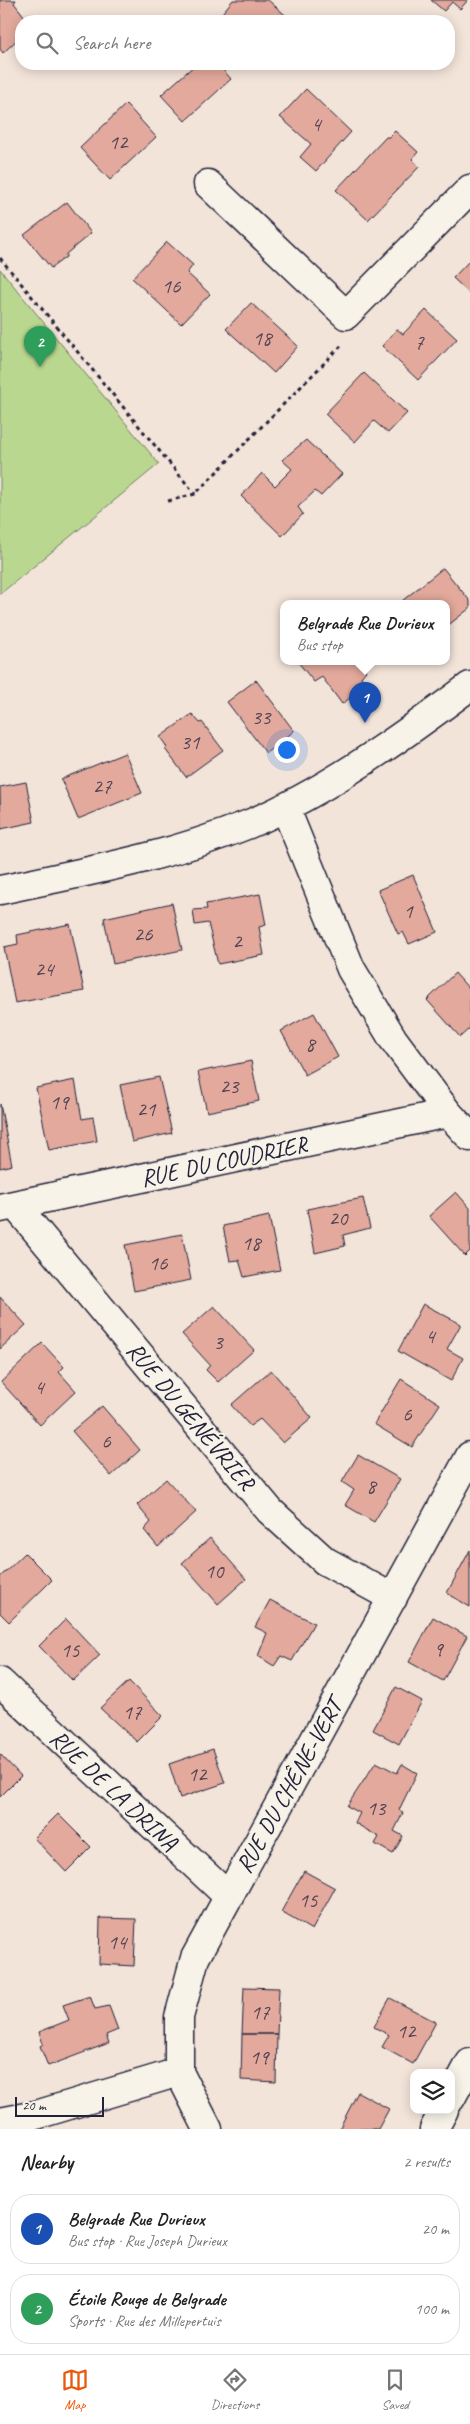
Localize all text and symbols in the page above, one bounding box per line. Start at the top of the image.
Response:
search box [15,15,455,70]
icon: search [33,29,61,57]
text: Search here [73,31,150,55]
house number: 4 [311,111,323,137]
house number: 12 [109,129,129,155]
house number: 16 [162,273,181,299]
house number: 18 [253,325,274,351]
pin: 2 [24,326,56,367]
house number: 7 [414,329,425,355]
popup [280,600,450,665]
text: Belgrade Rue Durieux [297,611,433,635]
text: Bus stop [297,635,343,655]
pin: 1 [349,682,381,723]
house number: 33 [252,704,272,730]
house number: 31 [181,729,201,755]
your location [274,737,300,763]
house number: 27 [93,773,113,799]
house number: 1 [403,898,414,924]
house number: 26 [134,921,153,947]
house number: 2 [232,928,243,954]
house number: 24 [35,956,56,982]
house number: 8 [305,1031,317,1057]
house number: 23 [220,1073,240,1099]
house number: 19 [50,1089,70,1115]
house number: 21 [137,1096,157,1122]
street label: RUE DU COUDRIER [138,1128,312,1193]
house number: 20 [329,1205,349,1231]
house number: 18 [242,1230,263,1256]
house number: 16 [149,1250,168,1276]
house number: 4 [425,1323,437,1349]
house number: 3 [213,1329,224,1355]
street label: RUE DU GENÉVRIER [120,1336,263,1498]
house number: 4 [34,1374,46,1400]
house number: 6 [402,1401,412,1427]
house number: 6 [101,1428,111,1454]
house number: 8 [366,1473,378,1499]
house number: 10 [205,1558,225,1584]
house number: 9 [433,1636,444,1662]
house number: 15 [61,1637,81,1663]
street label: RUE DU CHÊNE-VERT [229,1689,352,1878]
house number: 17 [123,1699,143,1725]
street label: RUE DE LA DRINA [44,1723,185,1858]
house number: 12 [188,1761,208,1787]
house number: 13 [367,1795,387,1821]
house number: 15 [299,1887,319,1913]
house number: 14 [108,1929,129,1955]
house number: 17 [251,1999,271,2025]
house number: 12 [397,2018,417,2044]
house number: 19 [250,2044,270,2070]
map controls [410,2069,455,2114]
button: layers [410,2069,455,2114]
scale bar [15,2094,104,2117]
text: 20 m [22,2097,46,2114]
text: Nearby [20,2149,73,2175]
text: 2 results [403,2152,450,2172]
text: Belgrade Rue Durieux [68,2207,204,2231]
text: 1 [33,2219,41,2239]
text: 20 m [422,2219,449,2239]
text: Bus stop · Rue Joseph Durieux [68,2231,227,2251]
text: Étoile Rouge de Belgrade [68,2287,226,2311]
text: 2 [33,2299,41,2319]
text: 100 m [415,2299,449,2319]
text: Sports · Rue des Millepertuis [68,2311,221,2331]
tab: Map [61,2366,89,2413]
tab: Directions [211,2366,259,2413]
tab: Saved [381,2366,409,2413]

